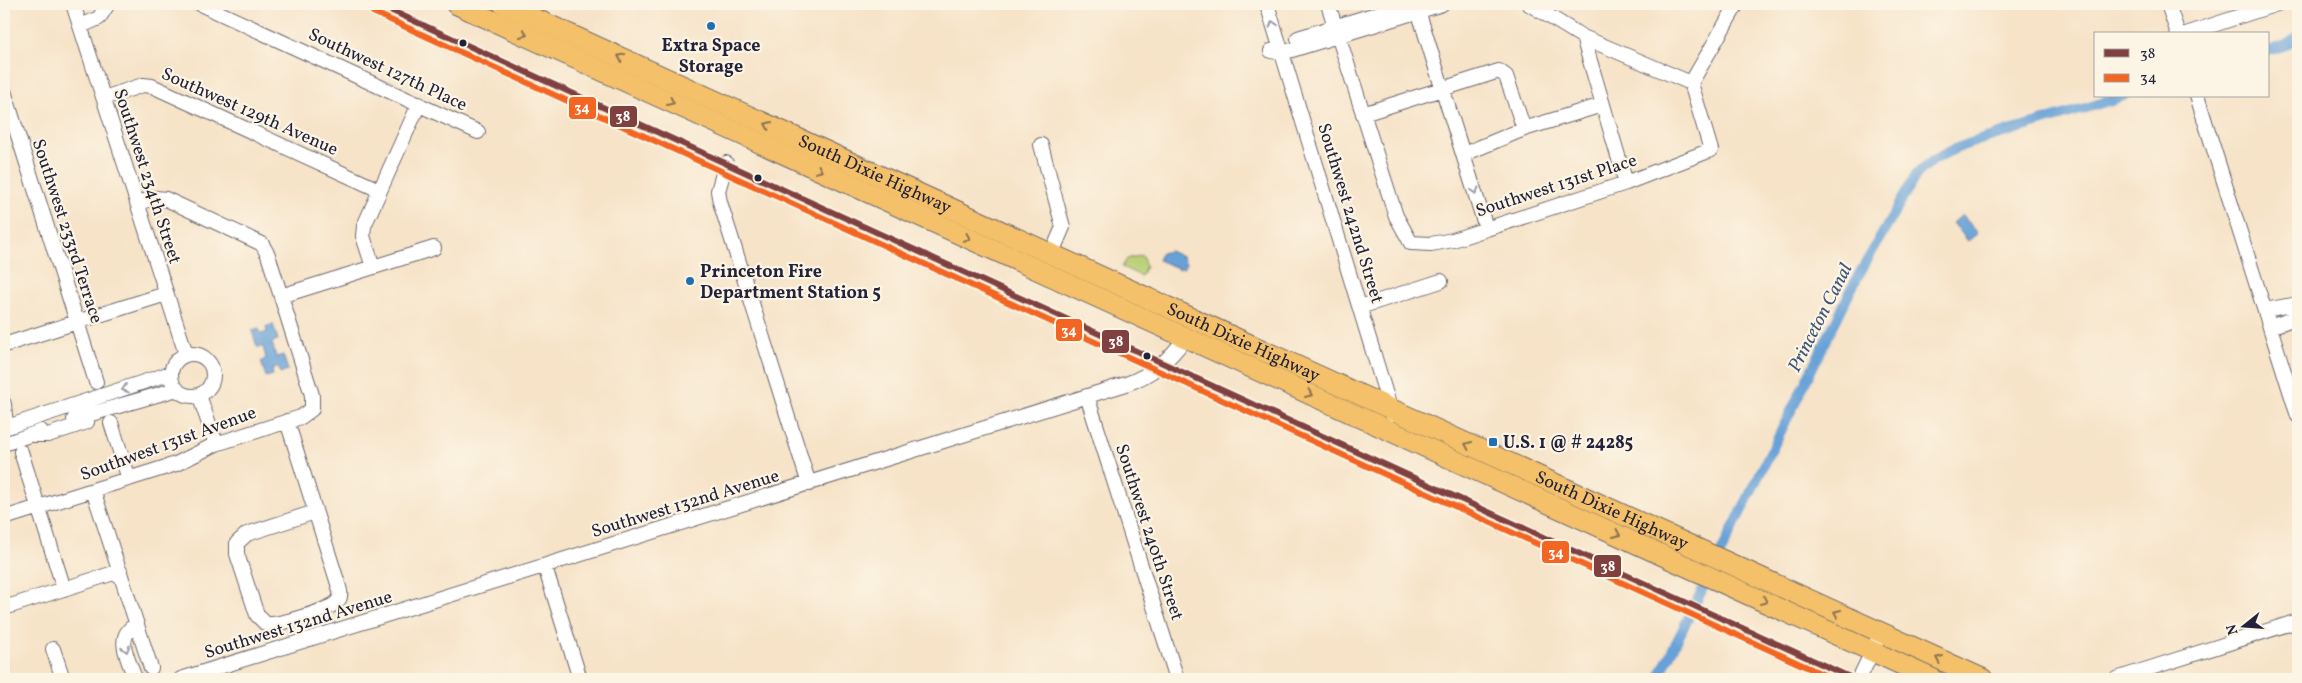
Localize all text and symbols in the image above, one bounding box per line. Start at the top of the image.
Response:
marker: Extra Space Storage [705,20,717,32]
one-way arrow [1269,20,1279,29]
street label: Southwest 127th Place [304,23,471,118]
one-way arrow [519,28,528,39]
legend [2094,32,2270,98]
place label: Extra Space Storage [662,34,761,80]
unlabelled marker [458,38,468,48]
text: 38 [2140,44,2155,65]
one-way arrow [617,53,626,63]
street label: Southwest 129th Avenue [157,62,342,163]
text: 34 [2140,68,2157,89]
street label: Southwest 234th Street [106,86,187,267]
line badge: 34 [568,96,597,120]
one-way arrow [666,96,675,106]
text: 34 [574,99,590,118]
line badge: 38 [609,105,638,128]
text: 38 [616,108,630,127]
street label: Southwest 242nd Street [1310,120,1389,307]
one-way arrow [764,121,773,131]
street label: South Dixie Highway [794,129,956,221]
street label: Southwest 233rd Terrace [25,136,108,327]
street label: Southwest 131st Place [1473,149,1640,224]
one-way arrow [814,164,823,174]
unlabelled marker [753,173,763,183]
one-way arrow [1470,186,1480,194]
one-way arrow [962,231,971,242]
water label: Princeton Canal [1782,259,1859,377]
place label: Princeton Fire Department Station 5 [700,260,881,306]
marker: Princeton Fire Department Station 5 [684,275,696,287]
street label: South Dixie Highway [1162,297,1324,389]
line badge: 34 [1055,318,1083,342]
text: 34 [1061,322,1077,341]
line badge: 38 [1101,329,1130,354]
text: 38 [1109,333,1123,352]
unlabelled marker [1142,351,1152,361]
one-way arrow [121,383,129,393]
one-way arrow [1304,388,1313,398]
street label: Southwest 131st Avenue [77,401,260,488]
place label: U.S. 1 @ # 24285 [1503,431,1633,456]
marker: U.S. 1 @ # 24285 [1487,436,1499,448]
one-way arrow [1464,440,1473,451]
street label: Southwest 240th Street [1108,441,1189,624]
street label: Southwest 132nd Avenue [588,464,782,545]
street label: South Dixie Highway [1531,465,1692,557]
one-way arrow [1612,528,1621,539]
line badge: 34 [1541,540,1570,564]
text: 34 [1548,544,1564,563]
line badge: 38 [1593,554,1622,578]
text: 38 [1601,558,1615,577]
street label: Southwest 132nd Avenue [201,585,395,666]
one-way arrow [1759,595,1768,606]
north arrow [2220,600,2270,650]
one-way arrow [1833,608,1842,619]
text: N [2222,622,2244,637]
one-way arrow [120,644,130,653]
one-way arrow [1935,655,1944,665]

